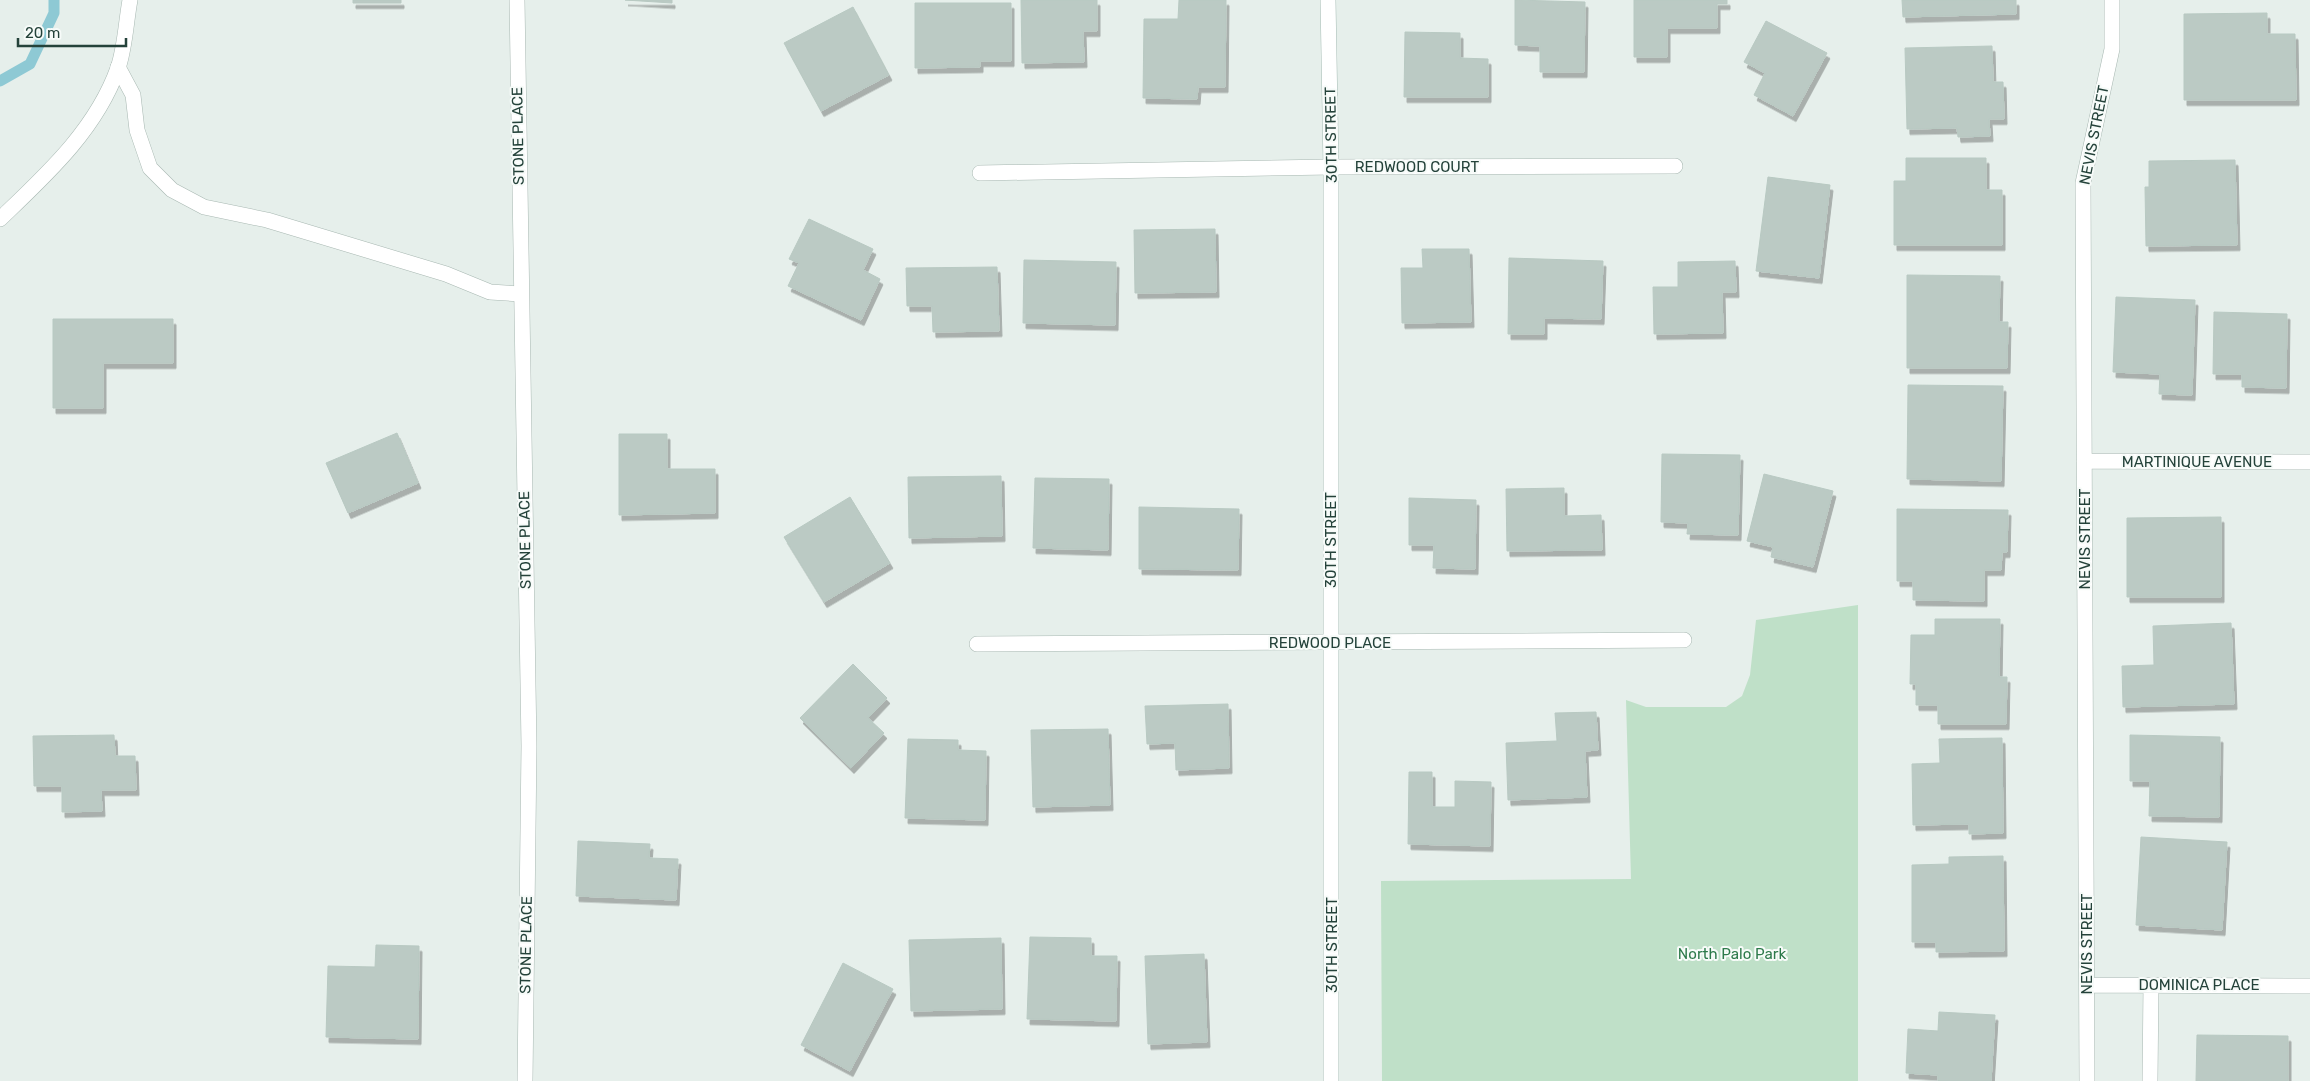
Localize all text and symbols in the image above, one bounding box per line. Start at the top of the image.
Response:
scale bar [18,15,125,47]
text: 20 m [25,24,60,42]
street label: NEVIS STREET [2076,83,2113,186]
street label: STONE PLACE [508,87,528,185]
street label: 30TH STREET [1321,87,1341,183]
street label: REDWOOD COURT [1355,158,1480,176]
street label: MARTINIQUE AVENUE [2122,453,2272,471]
street label: NEVIS STREET [2076,488,2094,589]
street label: STONE PLACE [515,491,535,589]
street label: 30TH STREET [1322,492,1340,588]
street label: REDWOOD PLACE [1269,634,1391,652]
street label: NEVIS STREET [2078,893,2096,994]
street label: STONE PLACE [516,896,536,994]
street label: 30TH STREET [1323,897,1341,993]
park label: North Palo Park [1678,945,1786,963]
street label: DOMINICA PLACE [2138,976,2260,994]

